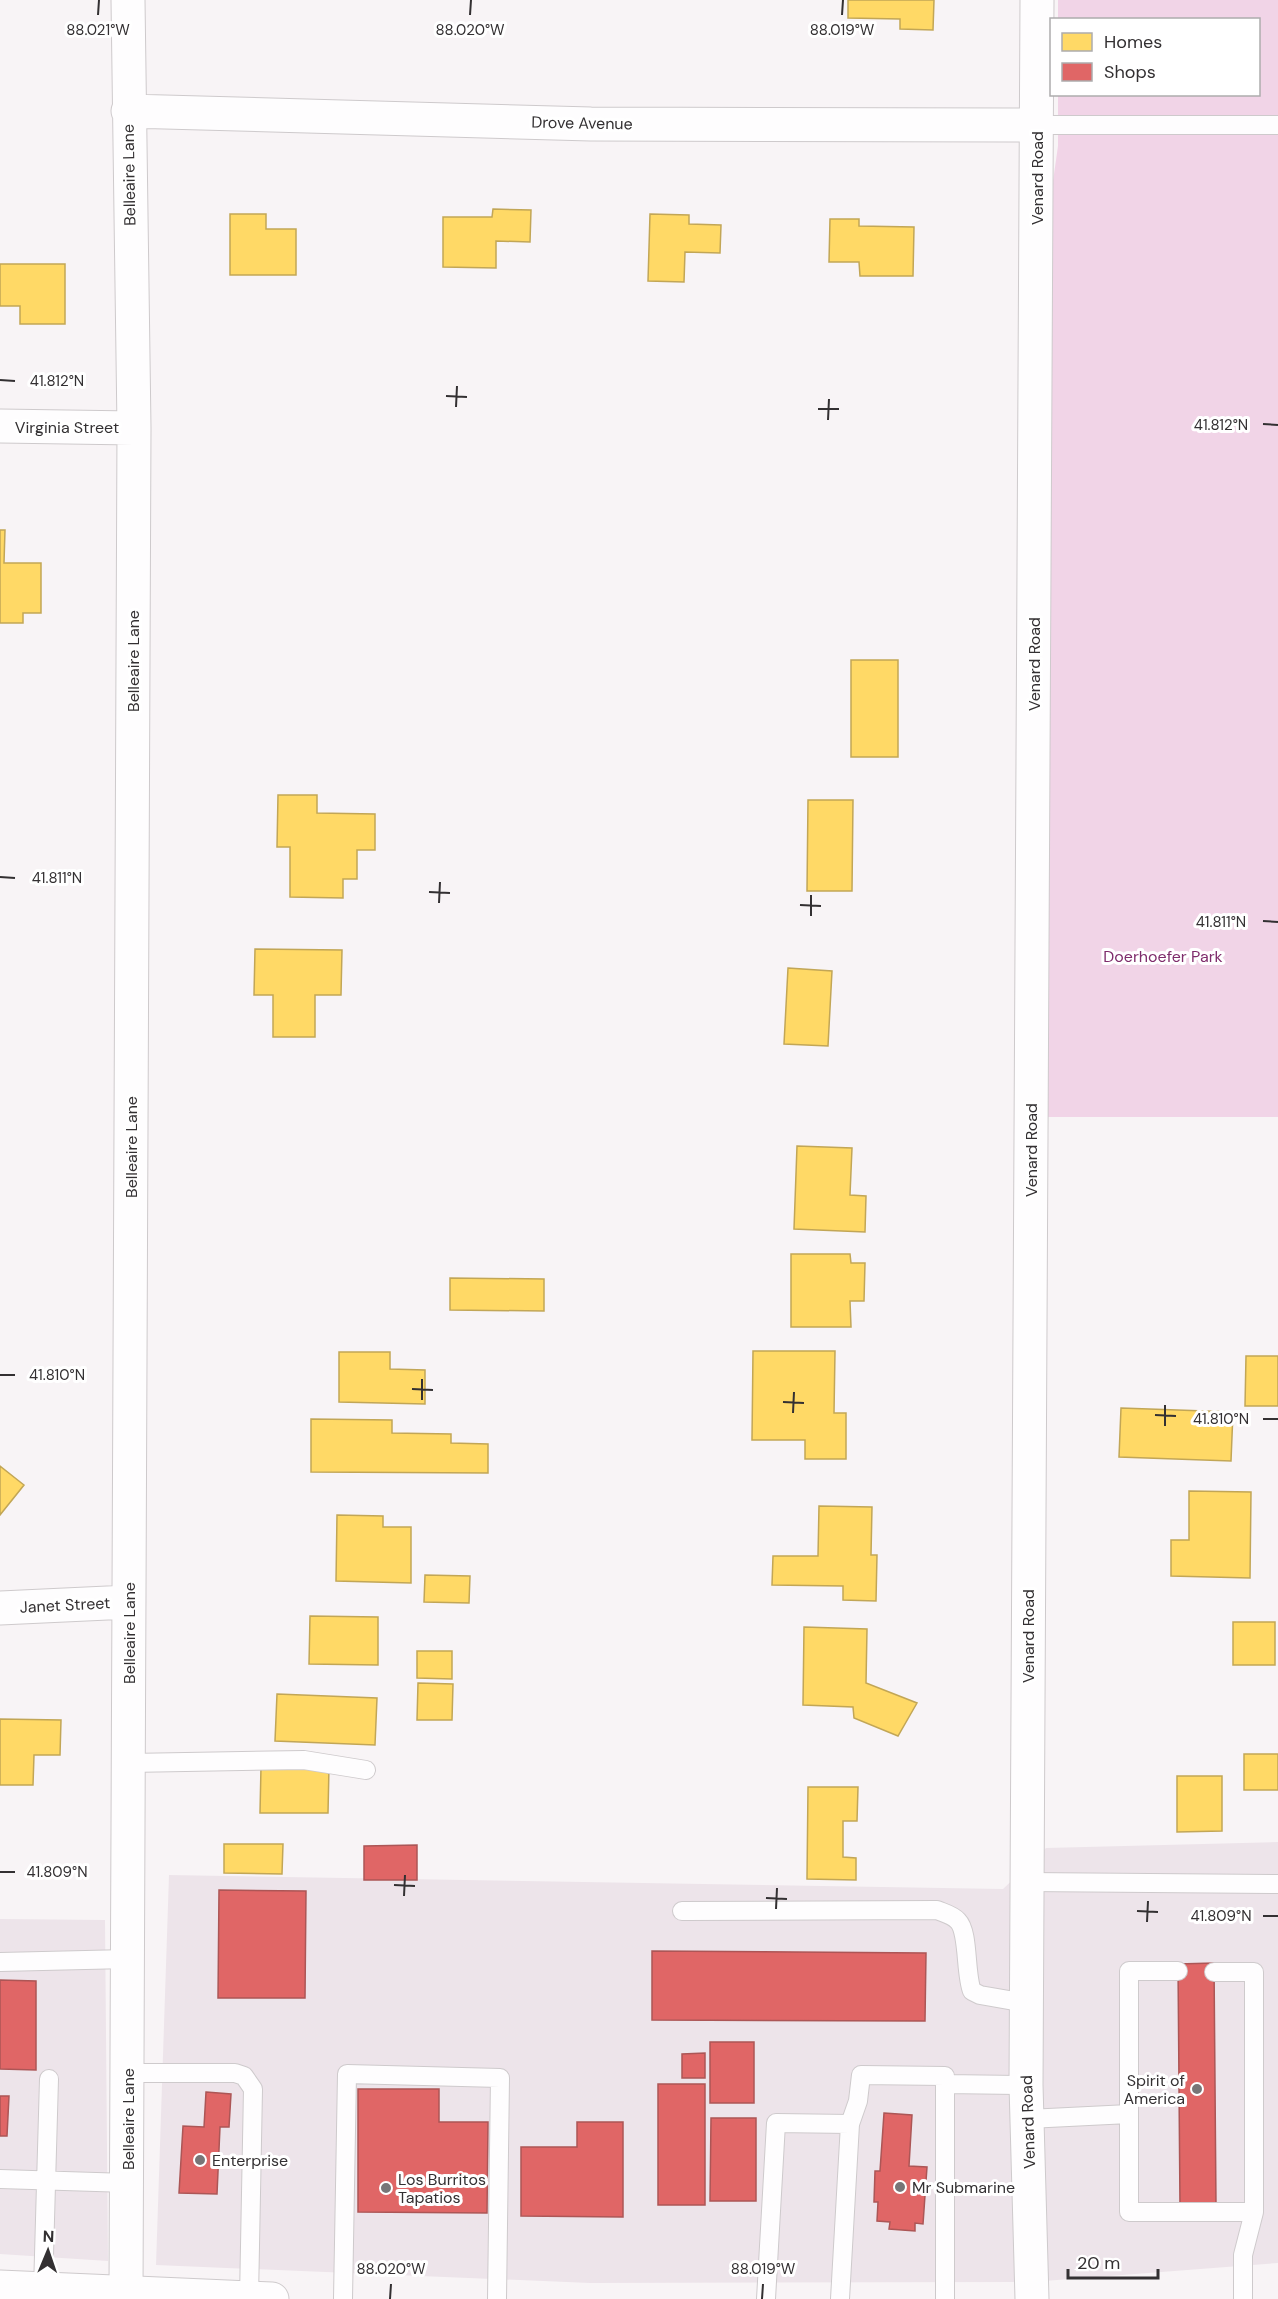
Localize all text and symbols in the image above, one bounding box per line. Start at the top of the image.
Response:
legend [1050,18,1260,96]
text: 88.021°W [66,20,130,40]
text: 88.020°W [435,20,505,40]
text: 88.019°W [810,20,875,40]
text: Homes [1104,30,1162,54]
text: Shops [1104,60,1156,84]
street label: Drove Avenue [531,112,633,134]
street label: Belleaire Lane [118,124,140,226]
street label: Venard Road [1027,131,1048,225]
text: 41.812°N [30,371,84,391]
text: 41.812°N [1194,415,1248,435]
street label: Virginia Street [15,417,119,438]
street label: Belleaire Lane [123,610,144,712]
street label: Venard Road [1024,617,1045,711]
text: 41.811°N [32,868,82,888]
text: 41.811°N [1196,912,1246,932]
park label: Doerhoefer Park [1103,946,1223,967]
street label: Belleaire Lane [121,1096,142,1198]
street label: Venard Road [1021,1103,1042,1197]
text: 41.810°N [29,1365,85,1385]
text: 41.810°N [1193,1409,1249,1429]
street label: Belleaire Lane [119,1582,140,1684]
street label: Venard Road [1018,1589,1039,1683]
street label: Janet Street [19,1592,111,1618]
text: 41.809°N [26,1862,88,1882]
text: 41.809°N [1190,1906,1252,1926]
street label: Belleaire Lane [118,2068,139,2170]
place label: Spirit of America [1123,2070,1185,2109]
street label: Venard Road [1016,2075,1040,2169]
marker: Spirit of America [1190,2082,1204,2096]
place label: Enterprise [212,2150,288,2171]
marker: Enterprise [193,2153,207,2167]
place label: Los Burritos Tapatios [398,2169,486,2208]
place label: Mr Submarine [912,2177,1015,2198]
marker: Mr Submarine [893,2180,907,2194]
marker: Los Burritos Tapatios [379,2181,393,2195]
north arrow [18,2221,78,2281]
text: N [42,2226,55,2247]
scale bar [1068,2242,1158,2280]
text: 20 m [1077,2251,1120,2275]
text: 88.020°W [356,2259,426,2279]
text: 88.019°W [731,2259,796,2279]

